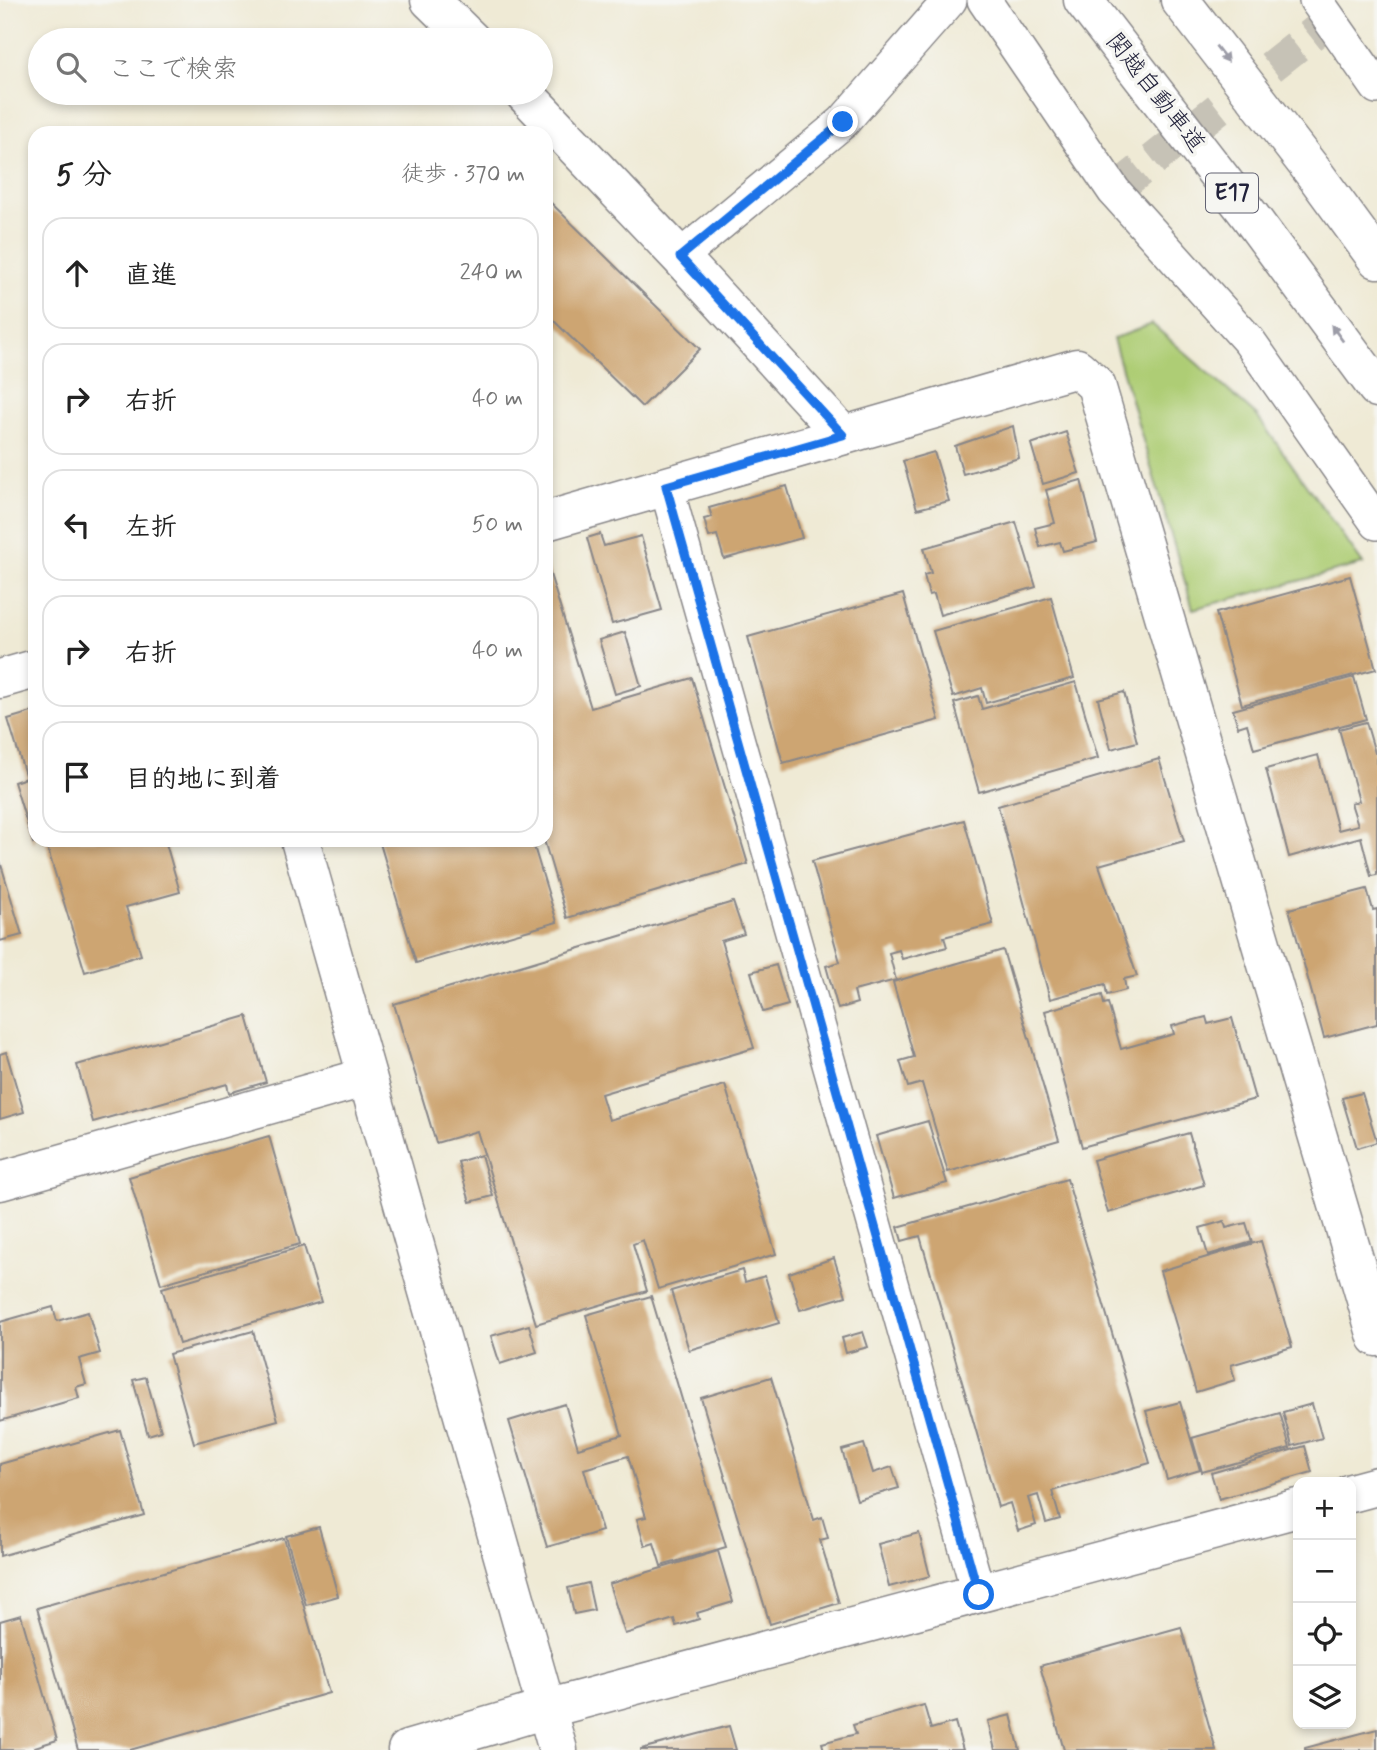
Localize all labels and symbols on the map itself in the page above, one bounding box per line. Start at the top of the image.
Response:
street label: 関越自動車道 [1098,27,1212,159]
one-way arrow [1215,45,1229,63]
route end [827,106,858,137]
road number: E17 [1206,174,1258,212]
one-way arrow [1330,324,1344,342]
route start [963,1579,994,1610]

